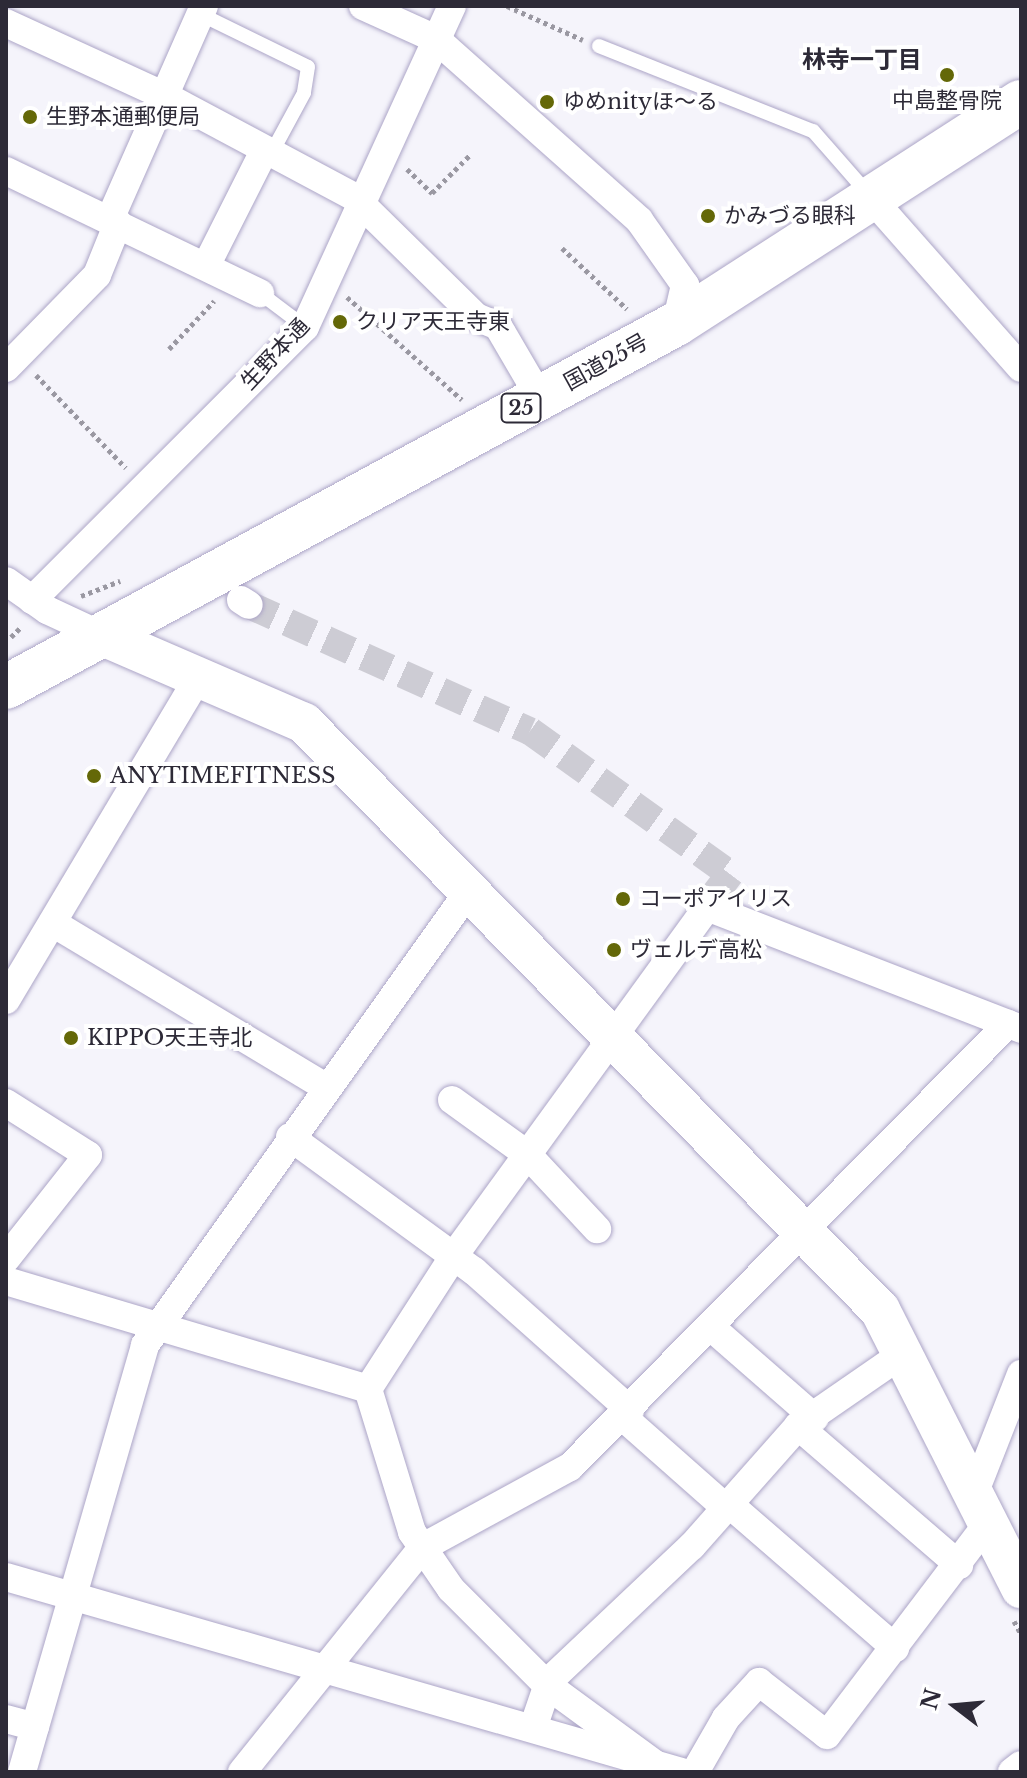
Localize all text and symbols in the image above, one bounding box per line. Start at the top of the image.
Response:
district label: 林寺一丁目 [802,46,922,74]
marker: 中島整骨院 [938,66,956,84]
place label: 中島整骨院 [892,88,1002,114]
place label: ゆめnityほ〜る [563,89,718,115]
marker: ゆめnityほ〜る [538,93,556,111]
place label: 生野本通郵便局 [46,104,200,130]
marker: 生野本通郵便局 [21,108,39,126]
place label: かみづる眼科 [724,203,856,229]
marker: かみづる眼科 [699,207,717,225]
place label: クリア天王寺東 [356,309,510,335]
street label: 生野本通 [235,313,315,395]
marker: クリア天王寺東 [331,313,349,331]
street label: 国道25号 [559,328,653,396]
road number: 25 [499,392,543,424]
place label: ANYTIMEFITNESS [110,763,335,789]
marker: ANYTIMEFITNESS [85,767,103,785]
place label: コーポアイリス [639,886,793,912]
marker: コーポアイリス [614,890,632,908]
place label: ヴェルデ高松 [630,937,762,963]
marker: ヴェルデ高松 [605,941,623,959]
place label: KIPPO天王寺北 [87,1025,252,1051]
marker: KIPPO天王寺北 [62,1029,80,1047]
north arrow [915,1666,995,1746]
text: N [916,1686,947,1713]

